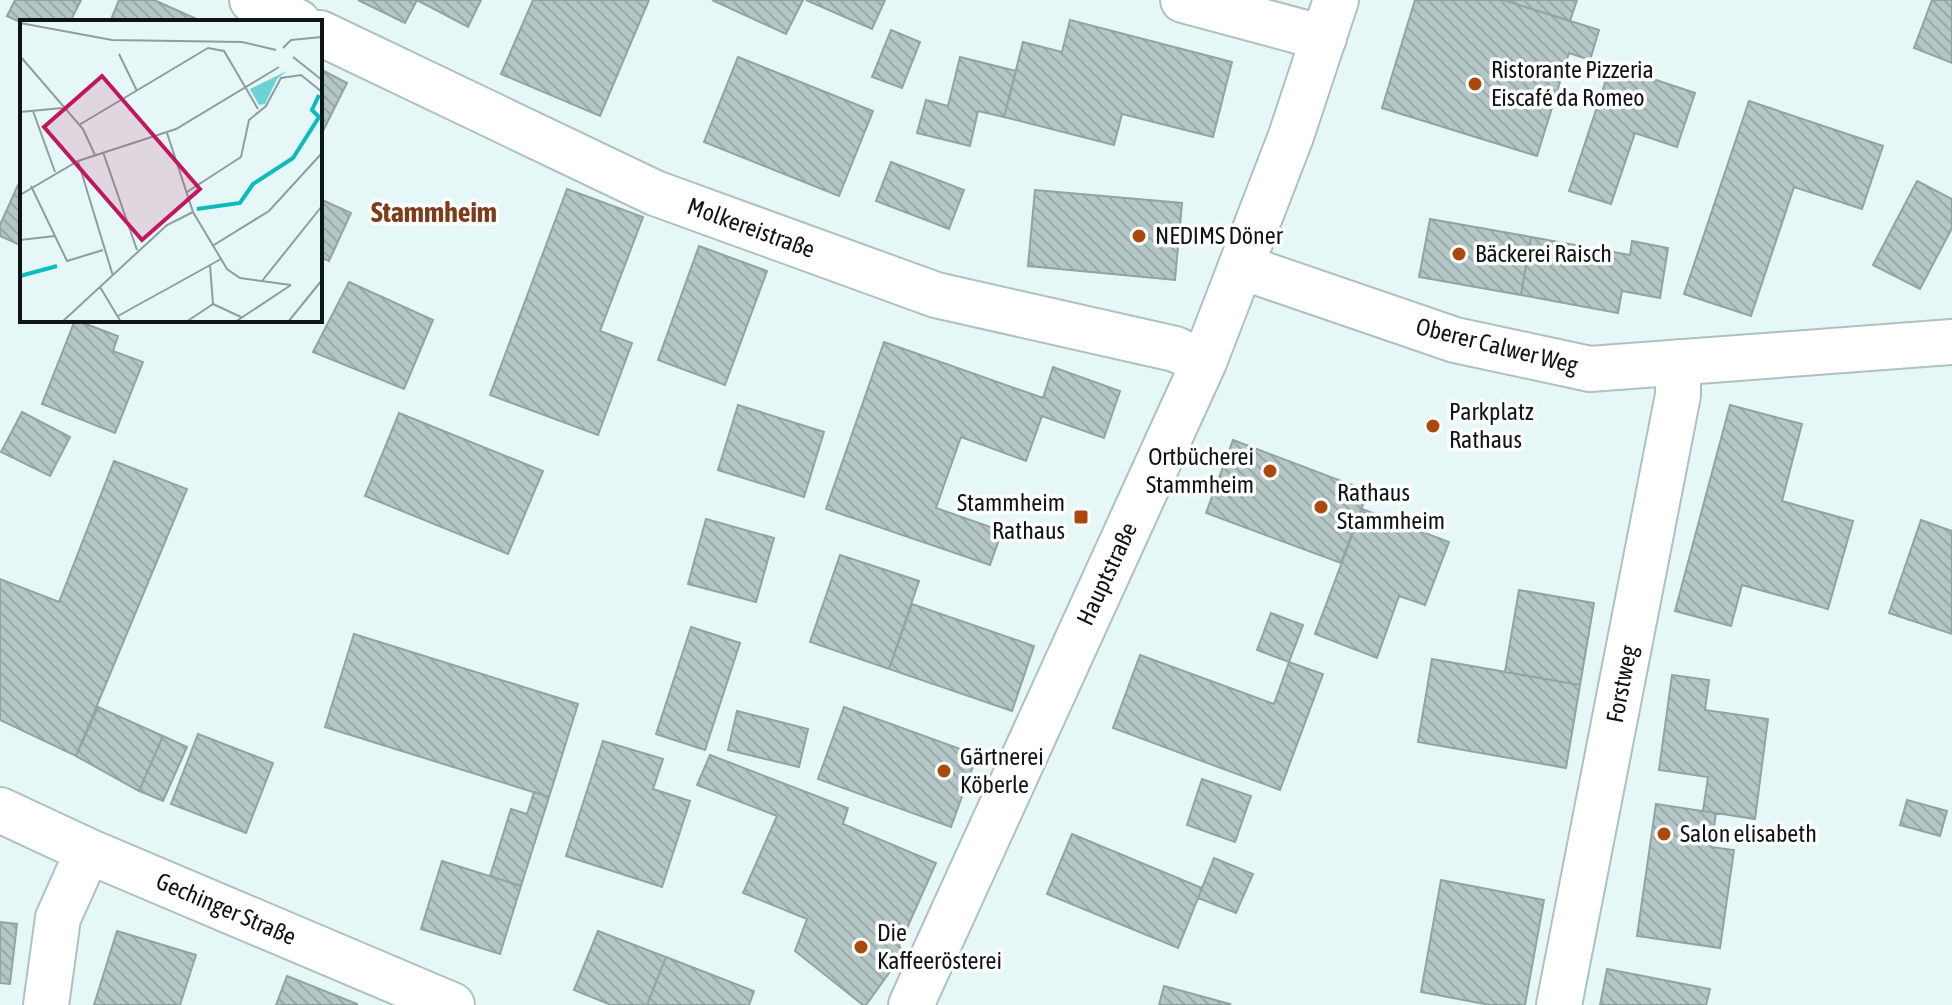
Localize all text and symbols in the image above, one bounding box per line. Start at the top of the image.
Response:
inset map [20,20,322,322]
place label: Ristorante Pizzeria Eiscafé da Romeo [1491,56,1654,111]
marker: Ristorante Pizzeria Eiscafé da Romeo [1466,75,1484,93]
street label: Molkereistraße [684,192,819,263]
district label: Stammheim [371,196,497,228]
place label: NEDIMS Döner [1155,222,1284,249]
marker: NEDIMS Döner [1130,227,1148,245]
place label: Bäckerei Raisch [1475,240,1612,267]
marker: Bäckerei Raisch [1450,245,1468,263]
street label: Oberer Calwer Weg [1413,312,1582,379]
place label: Parkplatz Rathaus [1449,398,1534,453]
marker: Parkplatz Rathaus [1424,417,1442,435]
place label: Ortbücherei Stammheim [1146,443,1254,498]
marker: Ortbücherei Stammheim [1261,462,1279,480]
place label: Rathaus Stammheim [1337,479,1445,534]
place label: Stammheim Rathaus [957,489,1065,544]
marker: Rathaus Stammheim [1312,498,1330,516]
marker: Stammheim Rathaus [1072,508,1090,526]
street label: Hauptstraße [1071,518,1142,629]
street label: Forstweg [1601,642,1642,725]
place label: Gärtnerei Köberle [960,743,1044,798]
marker: Gärtnerei Köberle [935,762,953,780]
place label: Salon elisabeth [1680,820,1817,847]
marker: Salon elisabeth [1655,825,1673,843]
street label: Gechinger Straße [152,867,300,950]
place label: Die Kaffeerösterei [877,919,1002,974]
marker: Die Kaffeerösterei [852,938,870,956]

